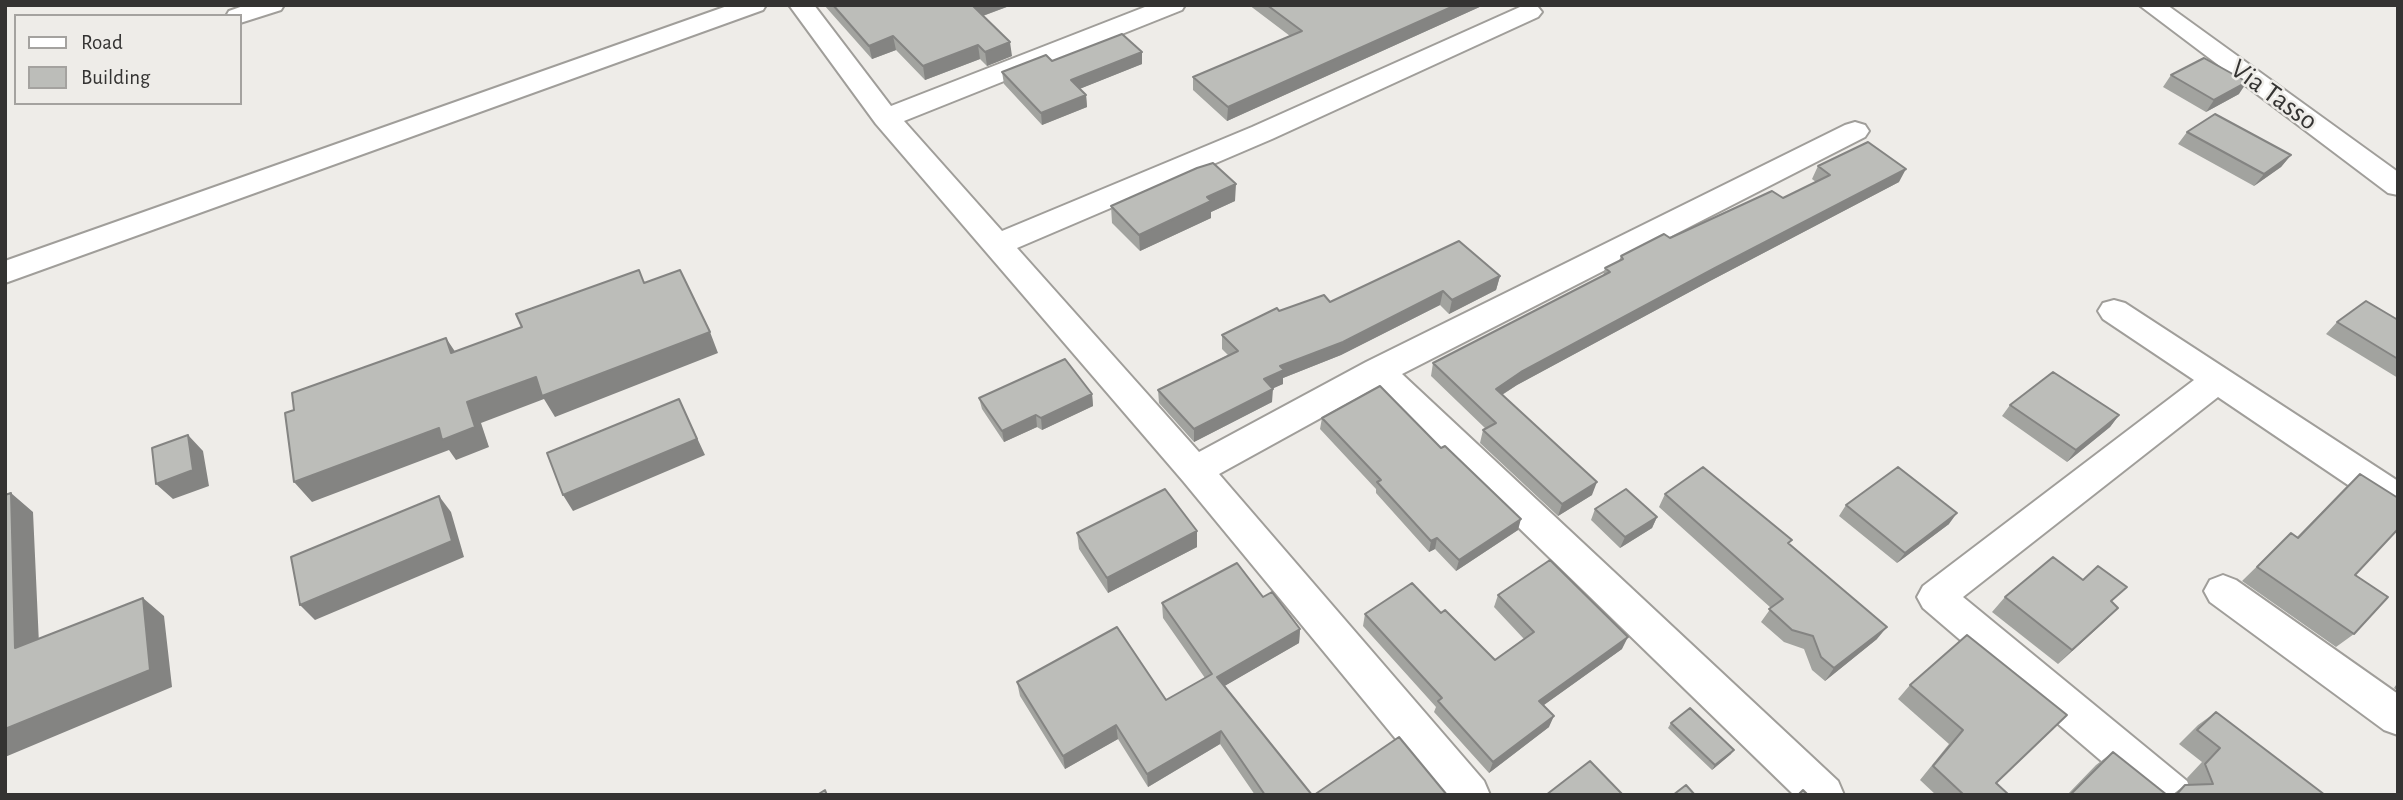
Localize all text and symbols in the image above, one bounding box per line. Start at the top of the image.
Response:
legend [14,14,242,105]
text: Road [81,32,123,53]
street label: Via Tasso [2224,52,2324,138]
text: Building [81,67,150,88]

